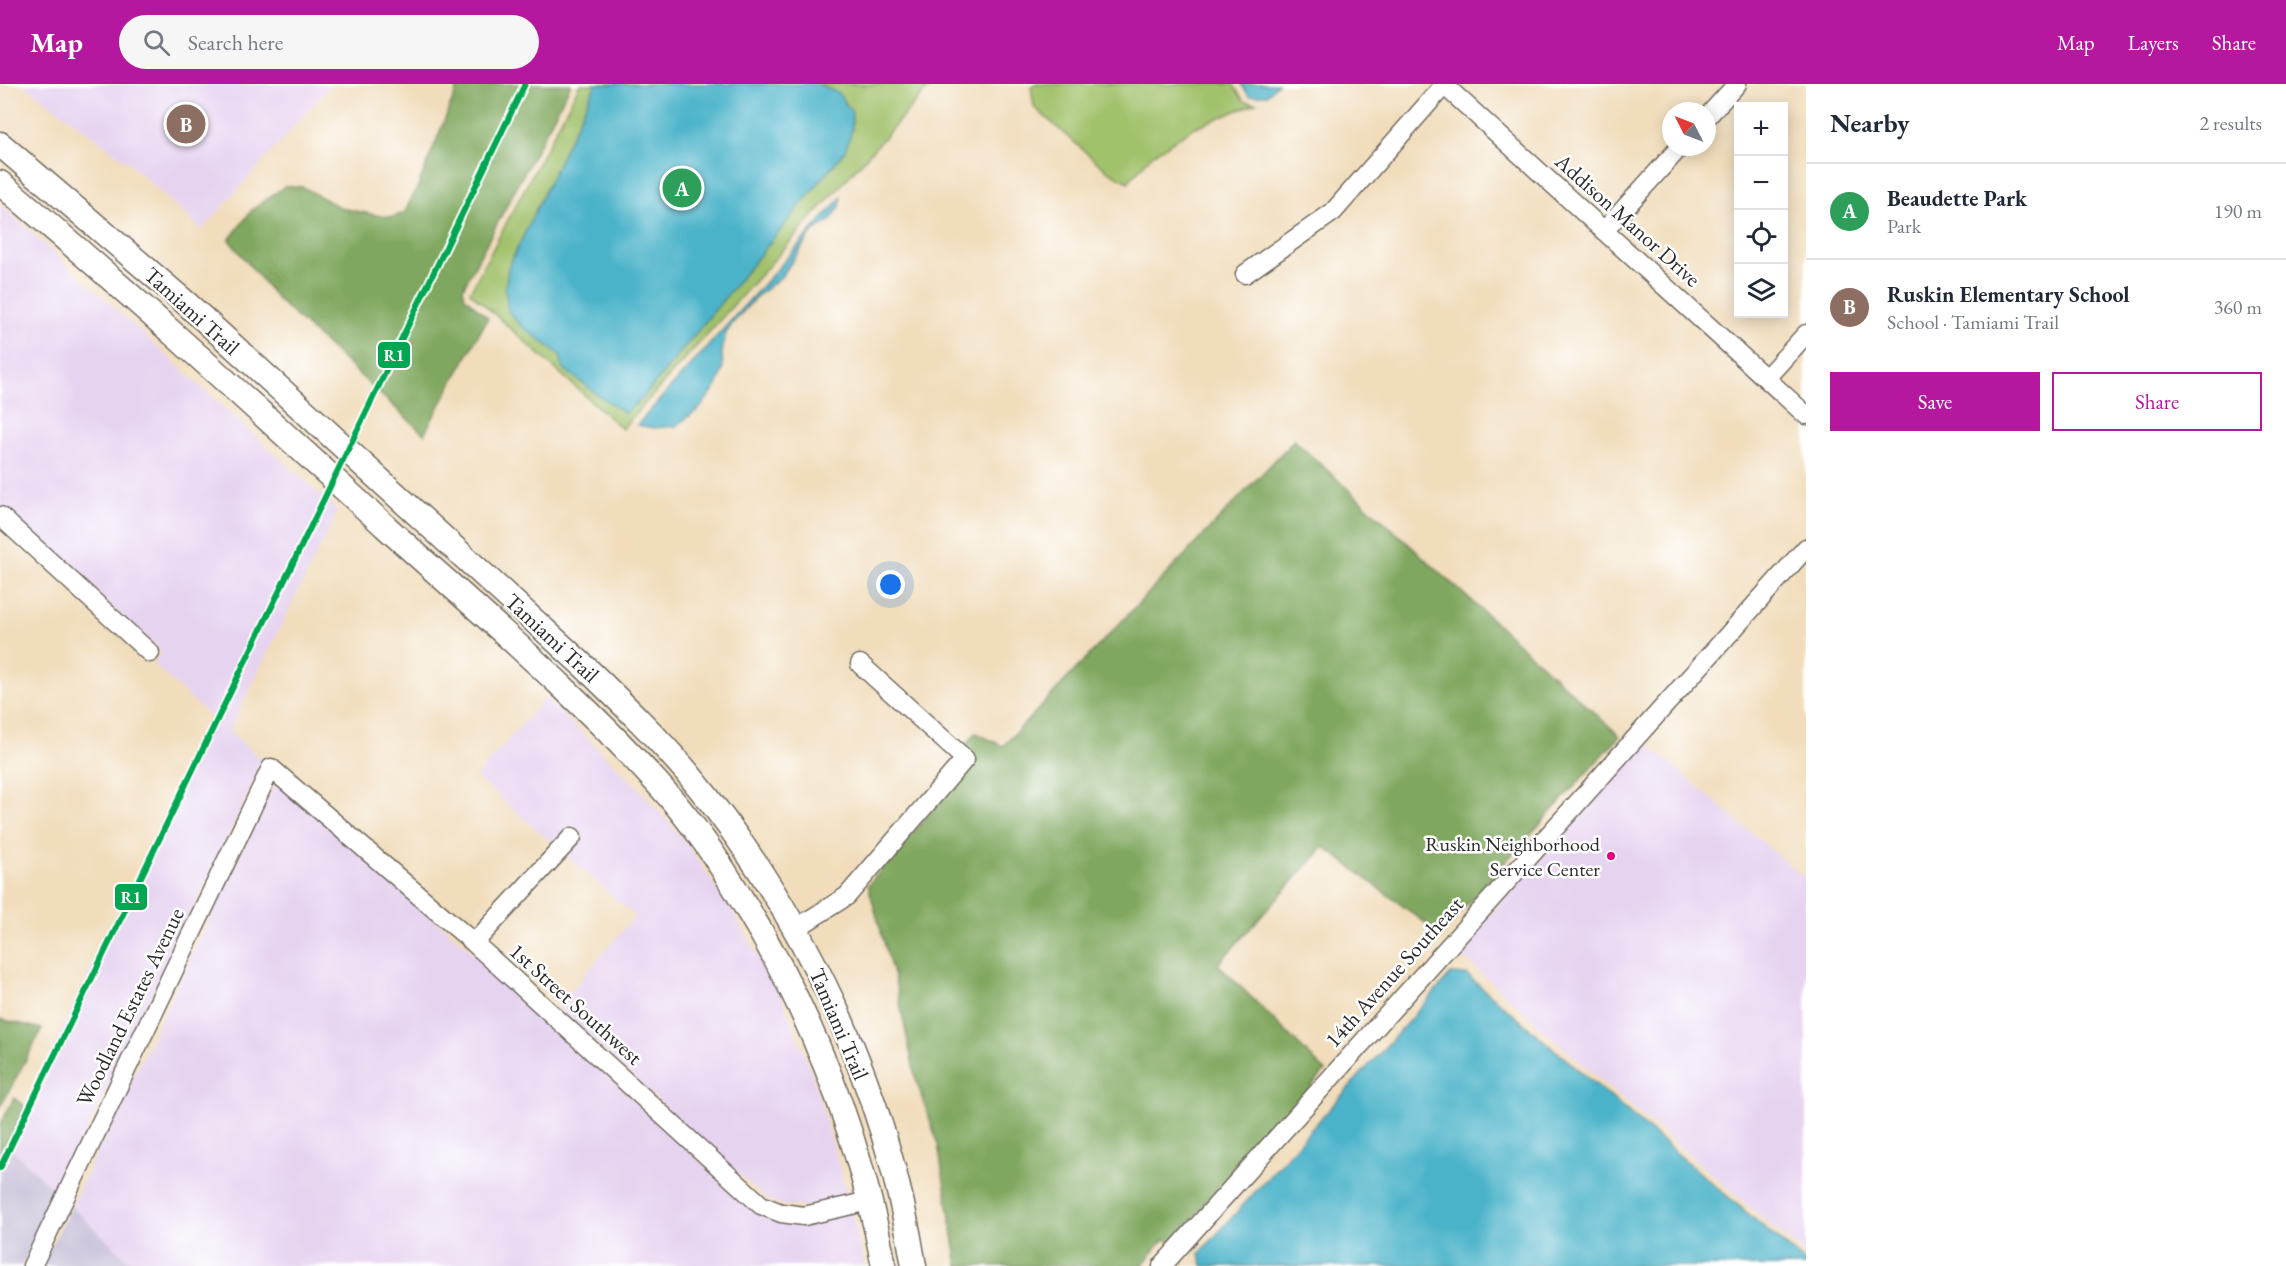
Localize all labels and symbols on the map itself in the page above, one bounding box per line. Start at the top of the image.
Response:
pin: B [166,102,206,147]
north arrow [1662,102,1716,156]
street label: Addison Manor Drive [1548,146,1707,293]
pin: A [662,166,702,210]
street label: Tamiami Trail [138,260,246,362]
line badge: R1 [377,341,411,369]
text: R1 [384,345,404,366]
your location [876,570,905,599]
street label: Tamiami Trail [499,587,605,689]
place label: Ruskin Neighborhood Service Center [1425,831,1601,882]
marker: Ruskin Neighborhood Service Center [1605,850,1617,862]
line badge: R1 [114,883,148,911]
text: R1 [121,887,141,908]
street label: 14th Avenue Southeast [1318,890,1470,1054]
street label: Woodland Estates Avenue [69,903,191,1111]
street label: 1st Street Southwest [503,937,649,1071]
street label: Tamiami Trail [802,964,876,1084]

